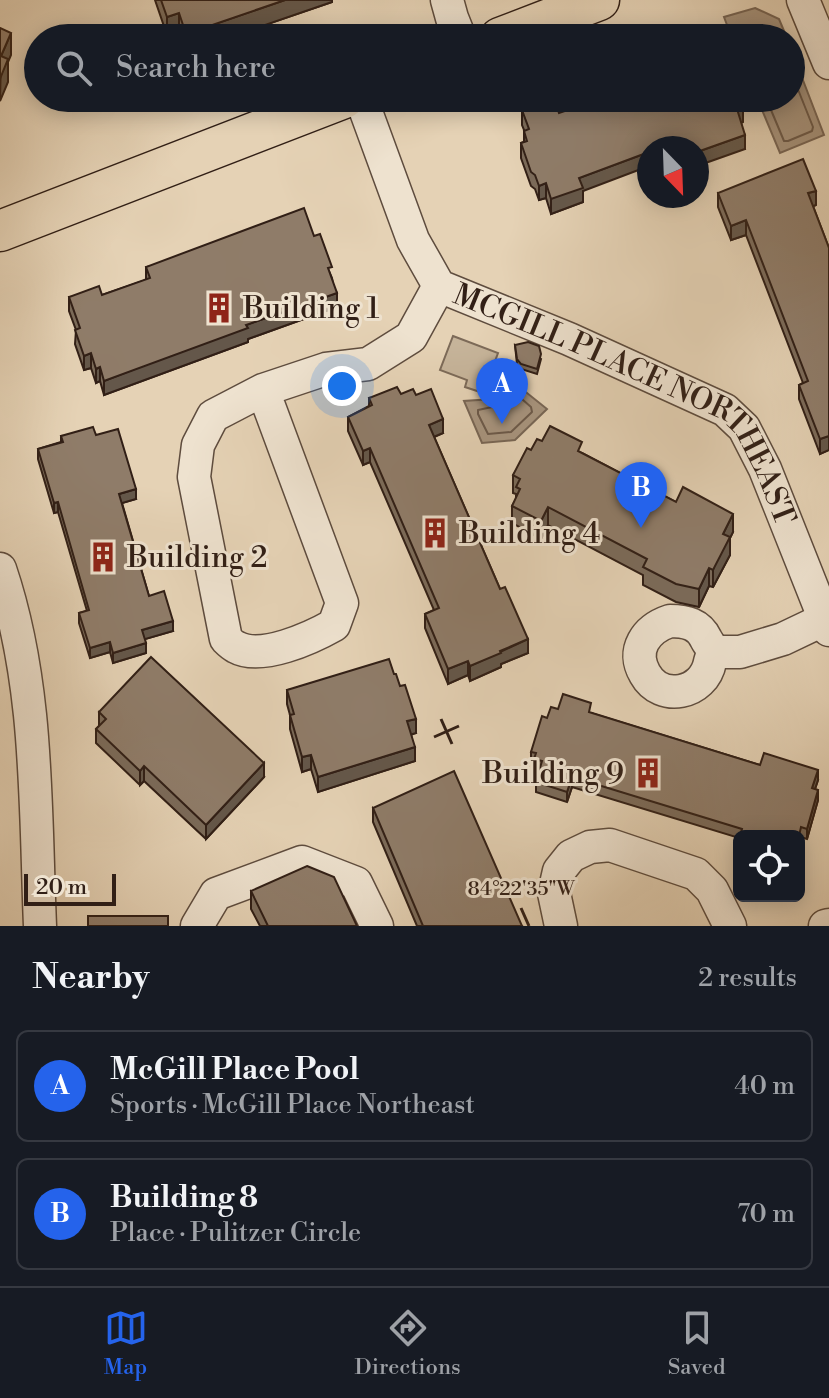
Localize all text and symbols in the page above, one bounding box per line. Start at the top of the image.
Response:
search box [24,24,805,112]
icon: search [52,46,96,90]
text: Search here [116,49,276,87]
north arrow [637,136,709,208]
street label: MCGILL PLACE NORTHEAST [434,273,800,551]
place label: Building 1 [242,290,380,328]
building icon: Building 1 [202,291,236,325]
pin: A [476,358,528,424]
your location [322,366,362,406]
pin: B [615,462,667,528]
place label: Building 4 [458,515,600,553]
building icon: Building 4 [418,516,452,550]
place label: Building 2 [126,539,268,577]
building icon: Building 2 [86,540,120,574]
place label: Building 9 [481,755,624,793]
building icon: Building 9 [631,756,665,790]
map controls [733,830,805,902]
button: locate [733,830,805,902]
scale bar [24,870,116,906]
text: 20 m [36,874,87,901]
text: 84°22'35"W [467,877,575,902]
text: Nearby [32,957,150,999]
text: 2 results [698,962,797,994]
text: McGill Place Pool [110,1051,359,1089]
text: A [51,1070,69,1102]
text: 40 m [734,1070,795,1102]
text: Sports · McGill Place Northeast [110,1089,475,1121]
text: Building 8 [110,1179,258,1217]
text: B [50,1198,70,1230]
text: 70 m [737,1198,795,1230]
text: Place · Pulitzer Circle [110,1217,361,1249]
tab: Map [104,1306,148,1381]
tab: Directions [355,1306,461,1381]
tab: Saved [668,1306,725,1381]

